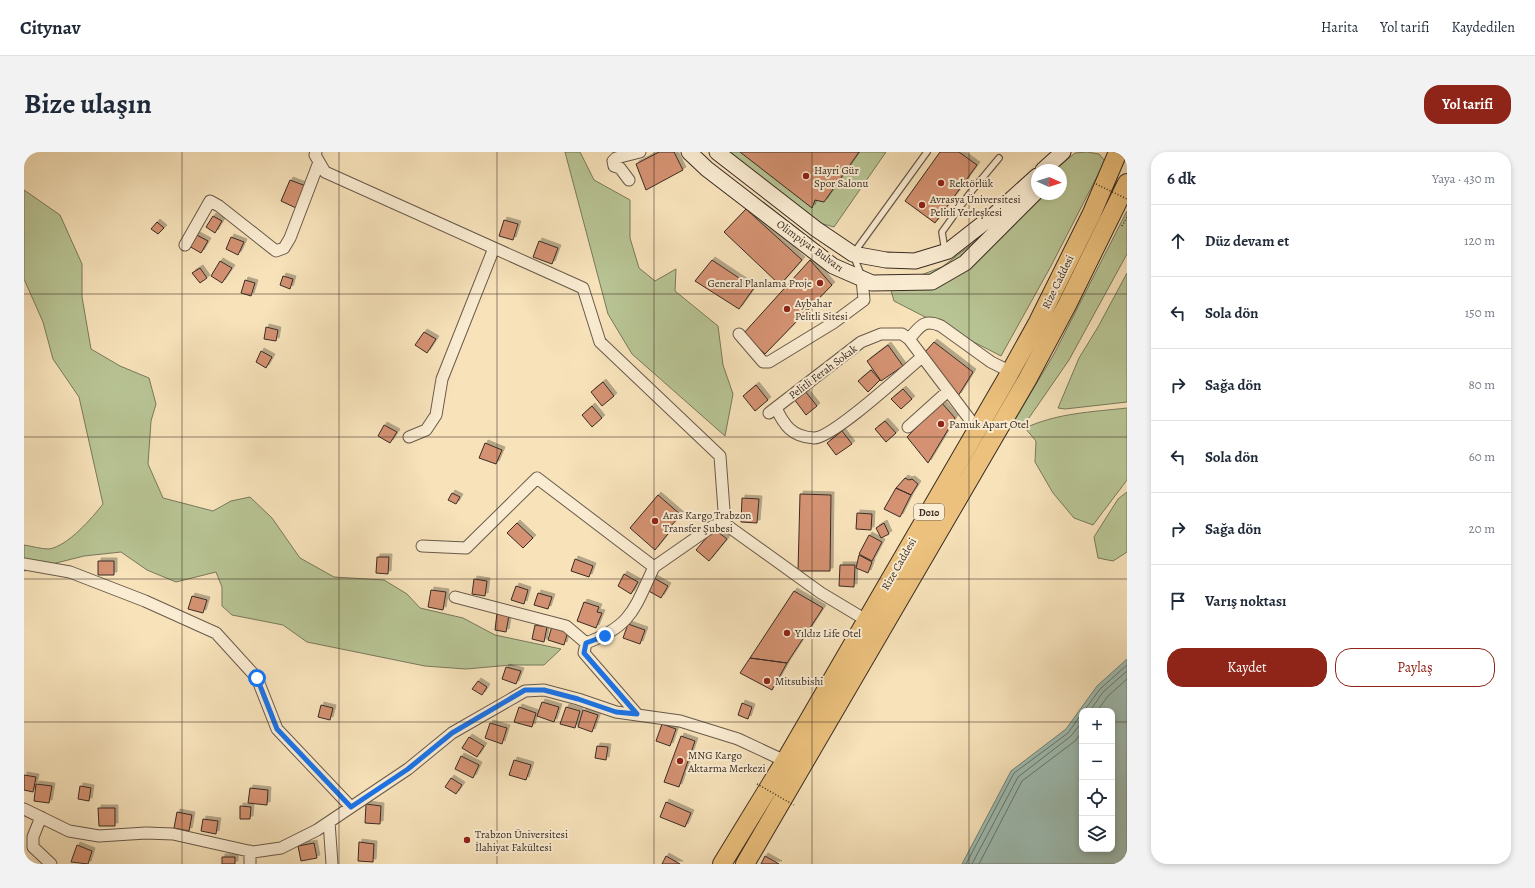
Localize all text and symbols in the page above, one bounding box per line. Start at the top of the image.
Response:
text: Citynav [20,15,81,41]
text: Harita [1321,18,1358,37]
text: Yol tarifi [1380,18,1429,37]
text: Kaydedilen [1451,18,1515,37]
text: Bize ulaşın [24,85,152,123]
button: Yol tarifi [1424,85,1511,124]
place label: Hayri Gür Spor Salonu [814,163,868,191]
north arrow [1031,164,1067,200]
text: 6 dk [1167,167,1196,190]
text: Yaya · 430 m [1432,170,1495,187]
marker: Hayri Gür Spor Salonu [801,171,811,181]
place label: Rektörlük [949,176,994,191]
marker: Rektörlük [936,178,946,188]
place label: Avrasya Üniversitesi Pelitli Yerleşkesi [929,192,1021,220]
marker: Avrasya Üniversitesi Pelitli Yerleşkesi [917,200,927,210]
street label: Olimpiyat Bulvarı [773,217,847,275]
icon: ahead [1167,230,1189,252]
text: Düz devam et [1205,231,1289,251]
text: 120 m [1464,232,1495,249]
street label: Rize Caddesi [1039,253,1077,311]
place label: General Planlama Proje [708,276,812,291]
marker: General Planlama Proje [815,278,825,288]
place label: Aybahar Pelitli Sitesi [794,296,848,324]
icon: left [1167,302,1189,324]
text: Sola dön [1205,303,1258,323]
marker: Aybahar Pelitli Sitesi [782,304,792,314]
text: 150 m [1465,304,1495,321]
street label: Pelitli Ferah Sokak [786,341,861,403]
icon: right [1167,374,1189,396]
text: Sağa dön [1205,375,1261,395]
text: 80 m [1468,376,1495,393]
place label: Pamuk Apart Otel [949,417,1029,432]
marker: Pamuk Apart Otel [936,419,946,429]
icon: left [1167,446,1189,468]
text: Sola dön [1205,447,1258,467]
text: 60 m [1469,448,1495,465]
road number: D010 [914,504,944,520]
place label: Aras Kargo Trabzon Transfer Şubesi [662,508,751,536]
marker: Aras Kargo Trabzon Transfer Şubesi [650,516,660,526]
icon: right [1167,518,1189,540]
text: Sağa dön [1205,519,1261,539]
text: 20 m [1469,520,1495,537]
street label: Rize Caddesi [878,535,920,593]
icon: arrive [1167,590,1189,612]
text: Varış noktası [1205,591,1286,611]
place label: Yıldız Life Otel [794,626,861,641]
route end [596,627,614,645]
marker: Yıldız Life Otel [782,628,792,638]
button: Kaydet [1167,648,1327,687]
button: Paylaş [1335,648,1495,687]
route start [248,669,266,687]
place label: Mitsubishi [775,674,823,689]
marker: Mitsubishi [762,676,772,686]
map controls [1079,708,1115,852]
button: + [1079,708,1115,744]
button: − [1079,744,1115,780]
place label: MNG Kargo Aktarma Merkezi [687,748,766,776]
marker: MNG Kargo Aktarma Merkezi [675,756,685,766]
button: locate [1079,780,1115,816]
button: layers [1079,816,1115,852]
place label: Trabzon Üniversitesi İlahiyat Fakültesi [475,827,568,855]
marker: Trabzon Üniversitesi İlahiyat Fakültesi [462,835,472,845]

